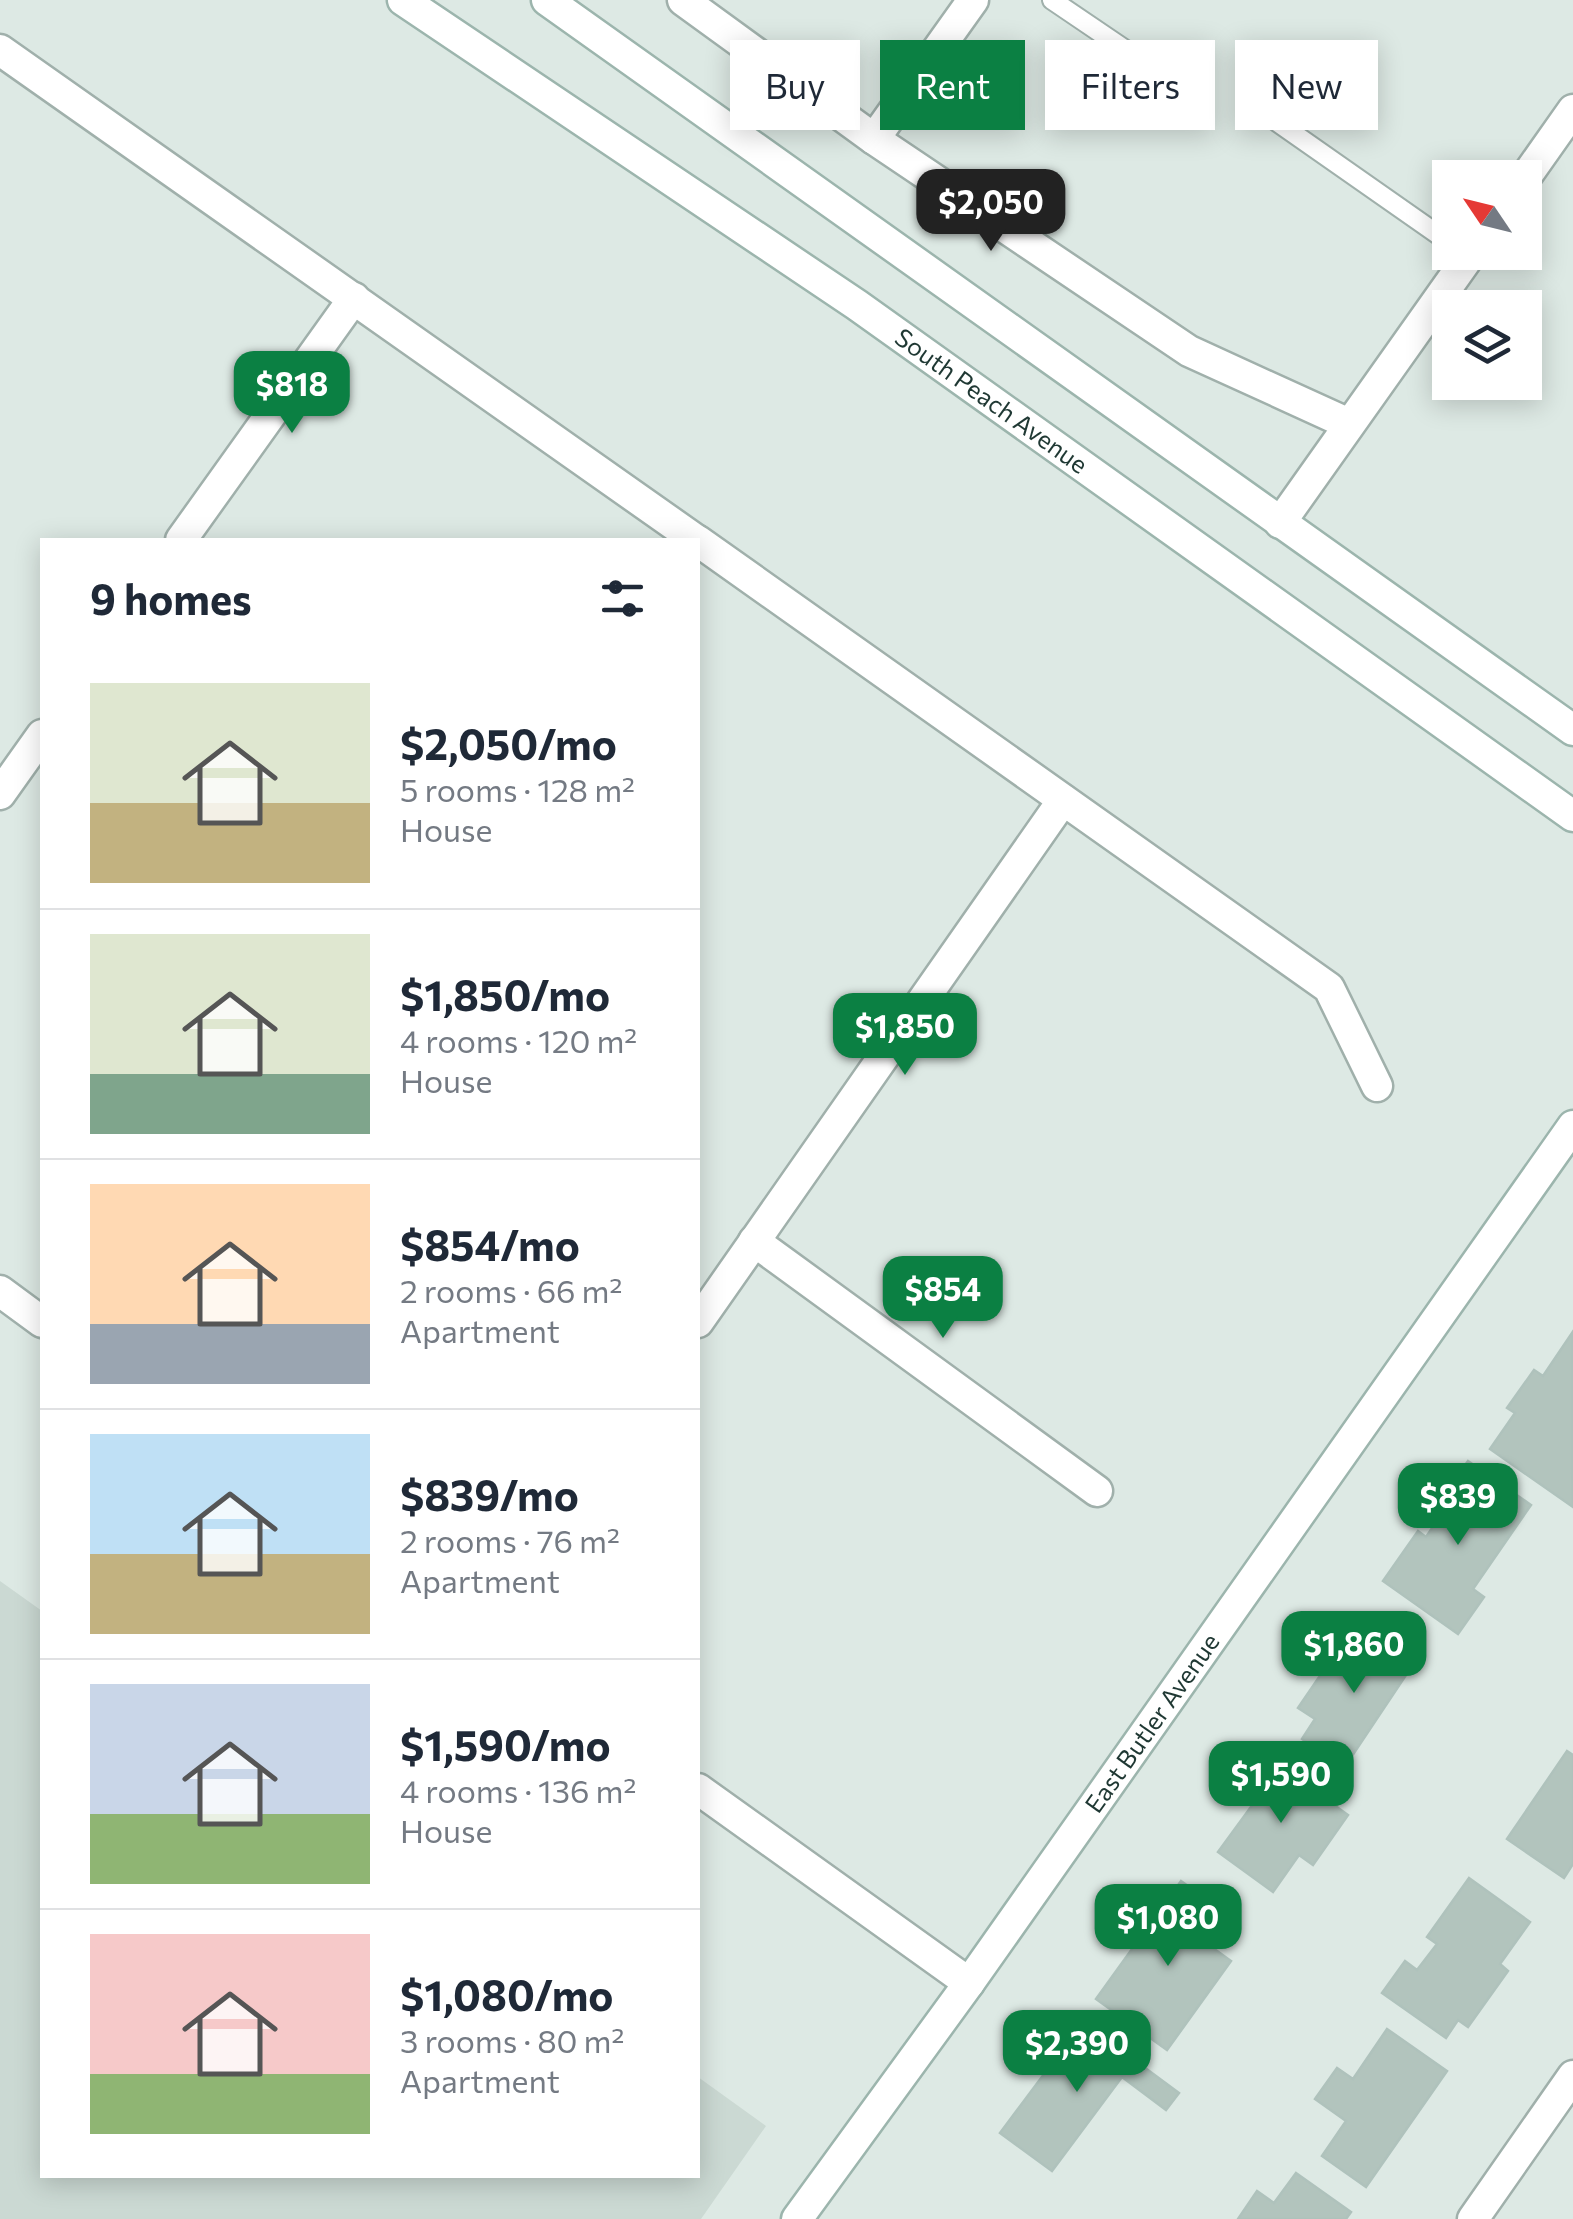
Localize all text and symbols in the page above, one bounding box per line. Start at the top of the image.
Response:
chip: Buy [730,40,860,130]
chip: Rent [880,40,1025,130]
chip: Filters [1045,40,1215,130]
chip: New [1235,40,1378,130]
north arrow [1432,160,1542,270]
map controls [1432,160,1542,400]
pin: $2,050 [910,169,1072,254]
text: $2,050 [938,181,1044,221]
button: layers [1432,290,1542,400]
street label: South Peach Avenue [890,321,1094,479]
pin: $818 [233,351,351,436]
text: $818 [256,363,328,403]
icon: filters [595,571,650,626]
text: 9 homes [90,572,252,624]
text: $2,050/mo [400,717,617,769]
icon: home [170,723,290,843]
text: 5 rooms · 128 m² [400,769,635,809]
text: House [400,809,492,849]
text: $1,850/mo [400,968,610,1020]
icon: home [170,974,290,1094]
pin: $1,850 [824,993,986,1078]
text: $1,850 [855,1005,955,1045]
text: 4 rooms · 120 m² [400,1020,637,1060]
text: House [400,1060,492,1100]
text: $854/mo [400,1218,580,1270]
icon: home [170,1224,290,1344]
pin: $854 [884,1256,1002,1341]
text: $854 [905,1268,981,1308]
text: 2 rooms · 66 m² [400,1270,622,1310]
text: Apartment [400,1310,560,1350]
pin: $839 [1399,1463,1517,1548]
text: $839/mo [400,1468,579,1520]
icon: home [170,1474,290,1594]
text: $839 [1420,1475,1496,1515]
text: 2 rooms · 76 m² [400,1520,620,1560]
text: Apartment [400,1560,560,1600]
pin: $1,860 [1273,1611,1435,1696]
text: $1,860 [1303,1623,1405,1663]
street label: East Butler Avenue [1078,1627,1225,1818]
text: $1,590/mo [400,1718,611,1770]
icon: home [170,1724,290,1844]
pin: $1,590 [1200,1741,1362,1826]
text: $1,590 [1231,1753,1331,1793]
text: 4 rooms · 136 m² [400,1770,636,1810]
text: House [400,1810,492,1850]
pin: $1,080 [1087,1884,1249,1969]
text: $1,080 [1117,1896,1219,1936]
text: $1,080/mo [400,1968,613,2020]
icon: home [170,1974,290,2094]
pin: $2,390 [996,2010,1158,2095]
text: 3 rooms · 80 m² [400,2020,624,2060]
text: $2,390 [1025,2022,1129,2062]
text: Apartment [400,2060,560,2100]

